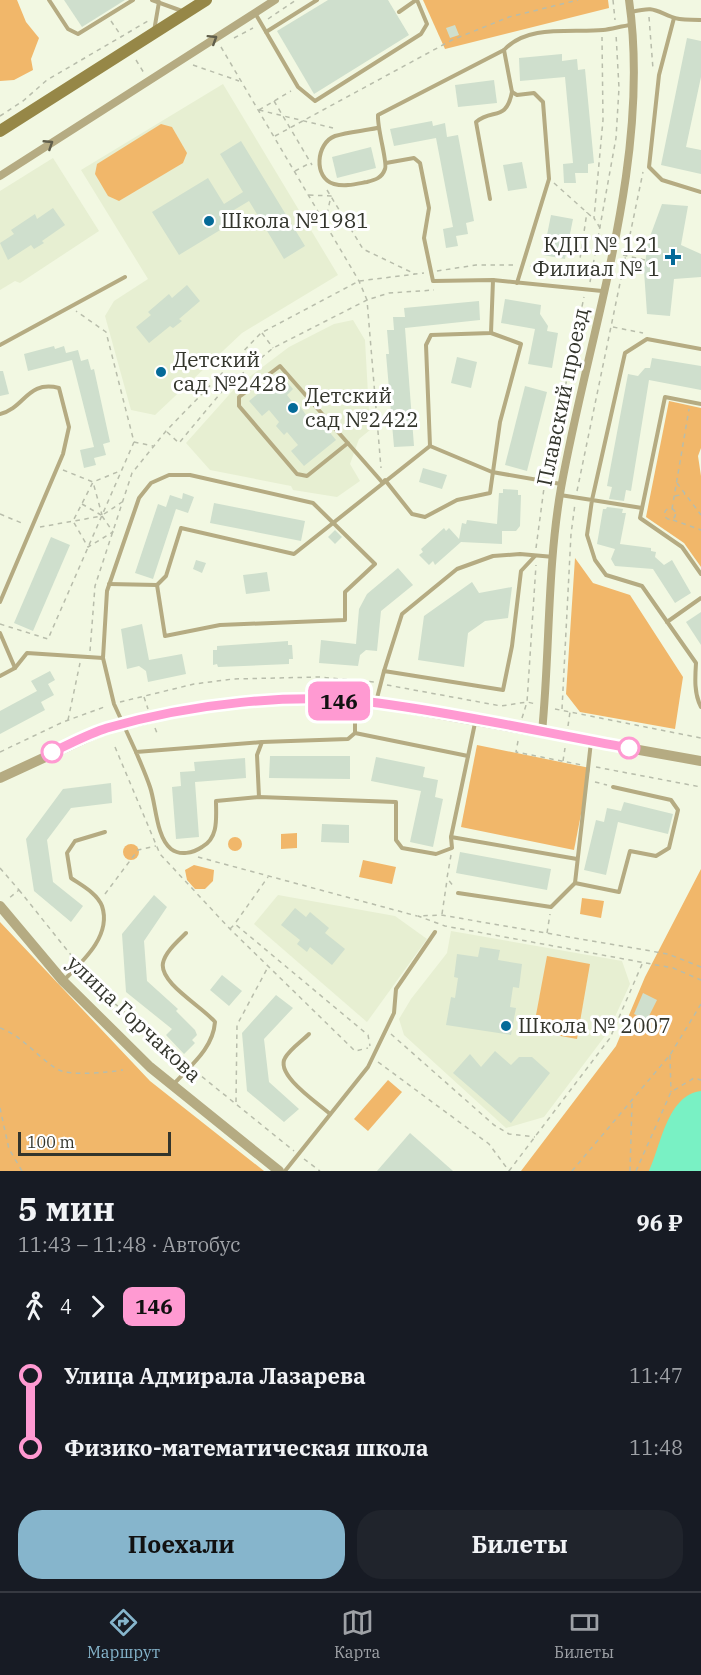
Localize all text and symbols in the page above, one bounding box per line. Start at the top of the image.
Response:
one-way arrow [207,34,217,46]
one-way arrow [43,140,53,152]
place label: Школа №1981 [221,206,369,234]
marker: Школа №1981 [202,214,216,228]
place label: КДП № 121 Филиал № 1 [532,230,660,282]
marker: КДП № 121 Филиал № 1 [664,248,682,266]
street label: Плавский проезд [529,305,595,489]
place label: Детский сад №2428 [173,345,287,397]
marker: Детский сад №2428 [154,365,168,379]
place label: Детский сад №2422 [305,381,419,433]
marker: Детский сад №2422 [286,401,300,415]
line badge: 146 [304,682,374,720]
text: 146 [320,687,358,715]
unlabelled marker [618,737,640,759]
unlabelled marker [41,741,63,763]
street label: улица Горчакова [62,949,208,1088]
place label: Школа № 2007 [518,1011,671,1039]
marker: Школа № 2007 [499,1019,513,1033]
scale bar [18,1129,171,1156]
text: 100 m [27,1132,75,1152]
text: 5 мин [18,1187,115,1230]
text: 96 ₽ [636,1208,683,1237]
text: 11:43 – 11:48 · Автобус [18,1231,241,1258]
icon: walk [18,1290,51,1323]
icon: forward [81,1290,114,1323]
text: 146 [135,1292,173,1320]
text: 4 [60,1293,72,1320]
text: Улица Адмирала Лазарева [64,1361,366,1390]
text: 11:47 [629,1362,683,1389]
text: Физико-математическая школа [64,1433,428,1462]
text: 11:48 [629,1434,683,1461]
button: Поехали [18,1510,345,1579]
button: Билеты [357,1510,683,1579]
tab: Маршрут [87,1606,160,1662]
tab: Карта [334,1606,380,1662]
tab: Билеты [554,1606,614,1662]

